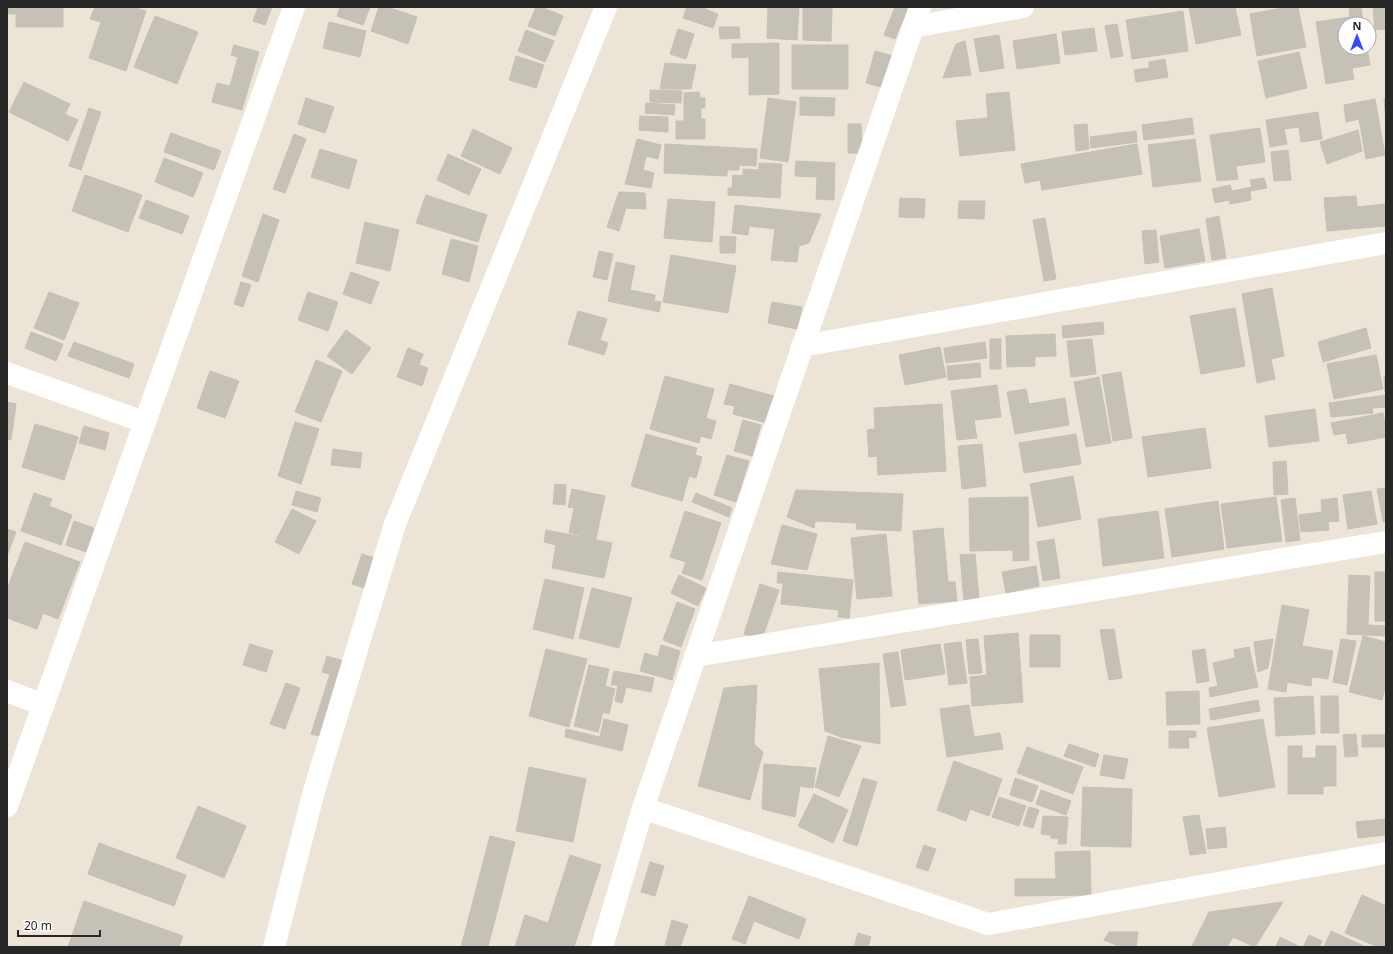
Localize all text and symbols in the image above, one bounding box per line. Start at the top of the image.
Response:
north arrow [1337,16,1377,56]
text: N [1353,18,1361,33]
scale bar [18,912,100,938]
text: 20 m [24,917,52,934]

